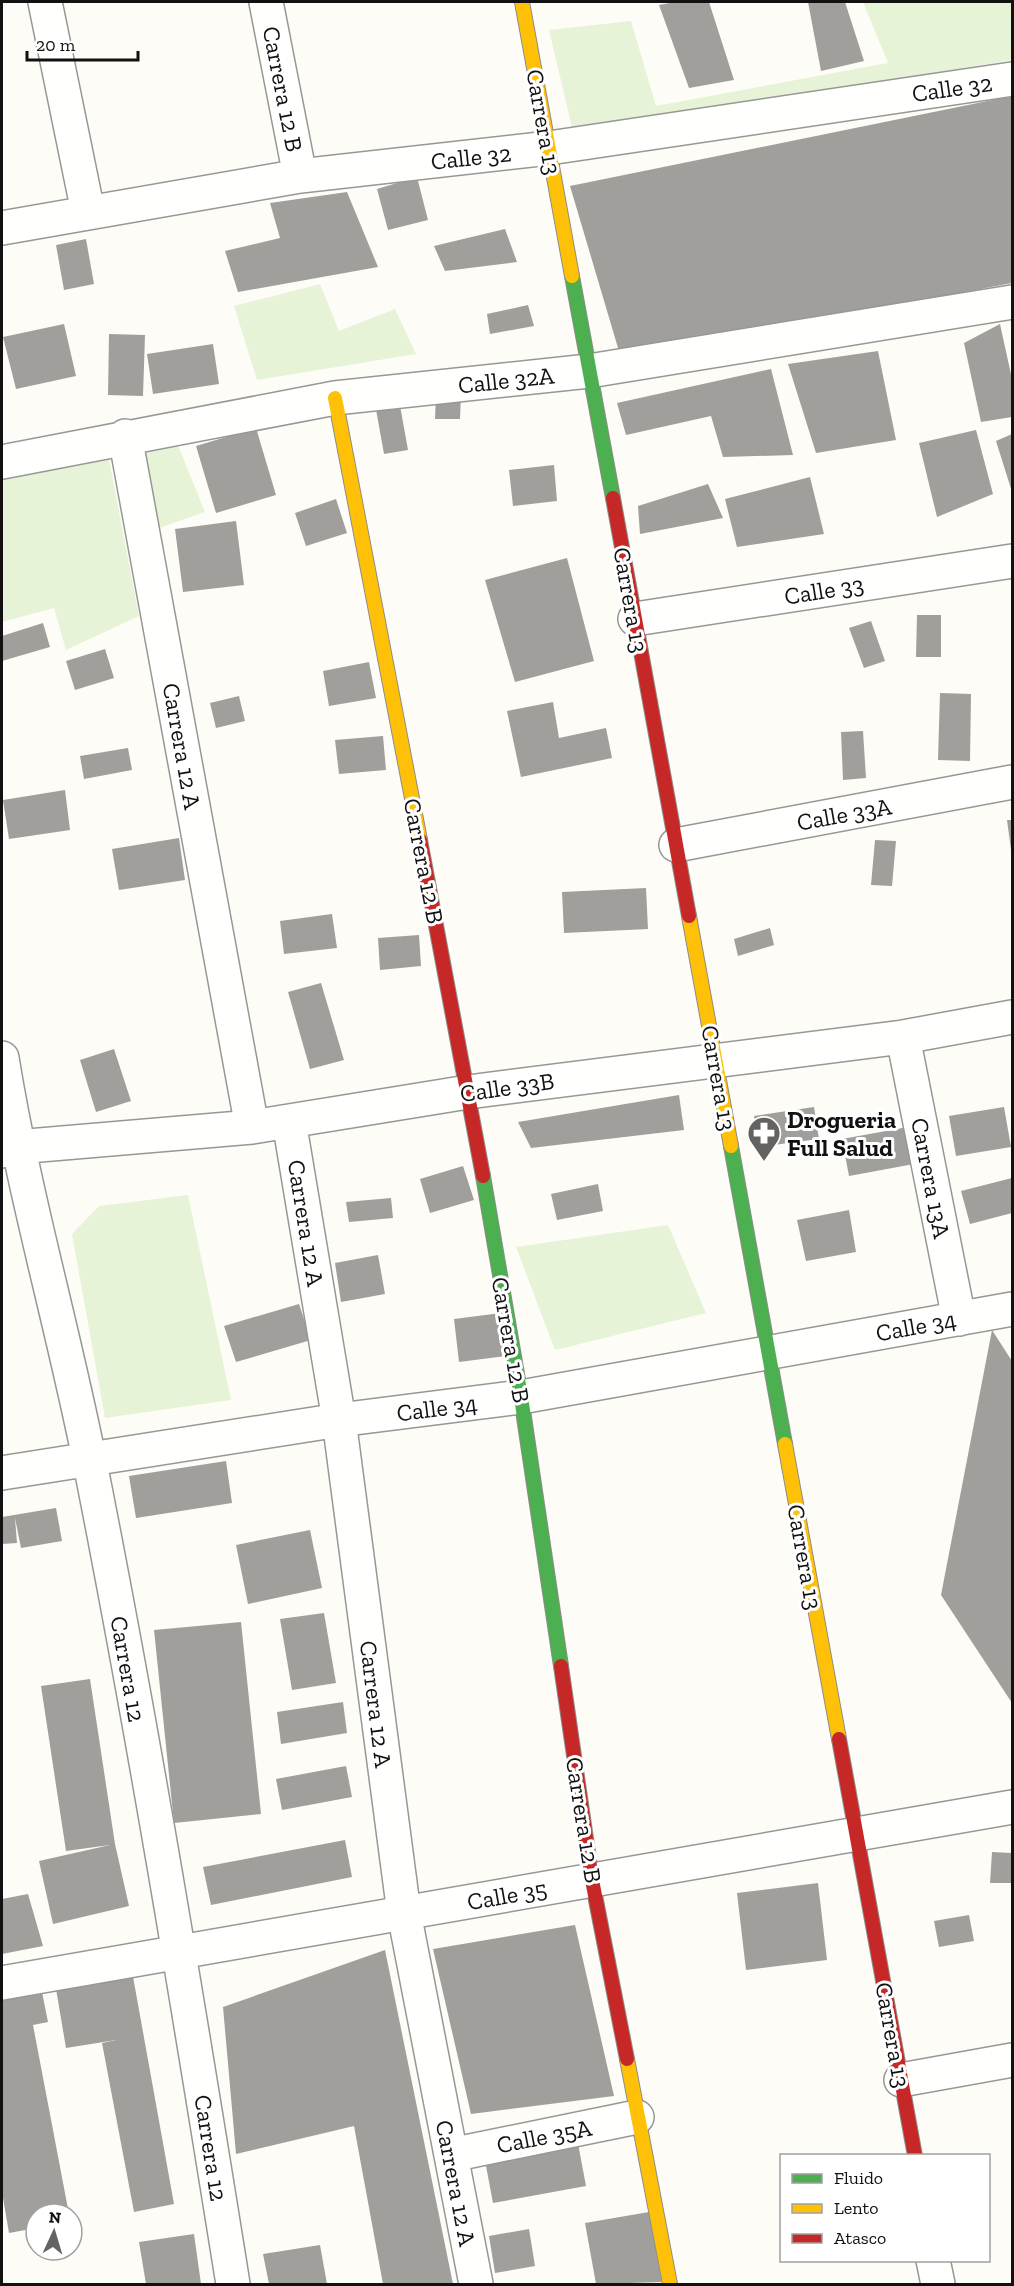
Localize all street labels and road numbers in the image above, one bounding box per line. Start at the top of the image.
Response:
street label: Carrera 12 B [257,24,309,154]
street label: Carrera 13 [520,67,568,177]
street label: Calle 32 [910,68,994,108]
street label: Calle 32 [429,138,513,176]
street label: Calle 32A [457,361,556,399]
street label: Carrera 13 [607,545,655,655]
street label: Calle 33 [782,569,866,611]
street label: Carrera 12 A [157,681,207,812]
street label: Calle 33A [794,791,894,837]
street label: Carrera 12 B [398,796,450,926]
street label: Carrera 13 [695,1023,743,1133]
street label: Calle 33B [458,1066,556,1108]
street label: Carrera 13A [905,1115,957,1241]
street label: Carrera 12 A [282,1158,330,1289]
street label: Carrera 12 B [486,1275,536,1405]
street label: Calle 34 [873,1305,959,1347]
street label: Calle 34 [395,1389,479,1427]
street label: Carrera 13 [781,1502,829,1612]
street label: Carrera 12 [104,1614,152,1724]
street label: Carrera 12 A [354,1639,398,1769]
street label: Carrera 12 B [560,1755,608,1885]
street label: Calle 35 [465,1874,549,1916]
street label: Carrera 13 [869,1980,917,2090]
street label: Carrera 12 [188,2093,234,2203]
street label: Calle 35A [494,2113,594,2159]
street label: Carrera 12 A [430,2118,482,2249]

